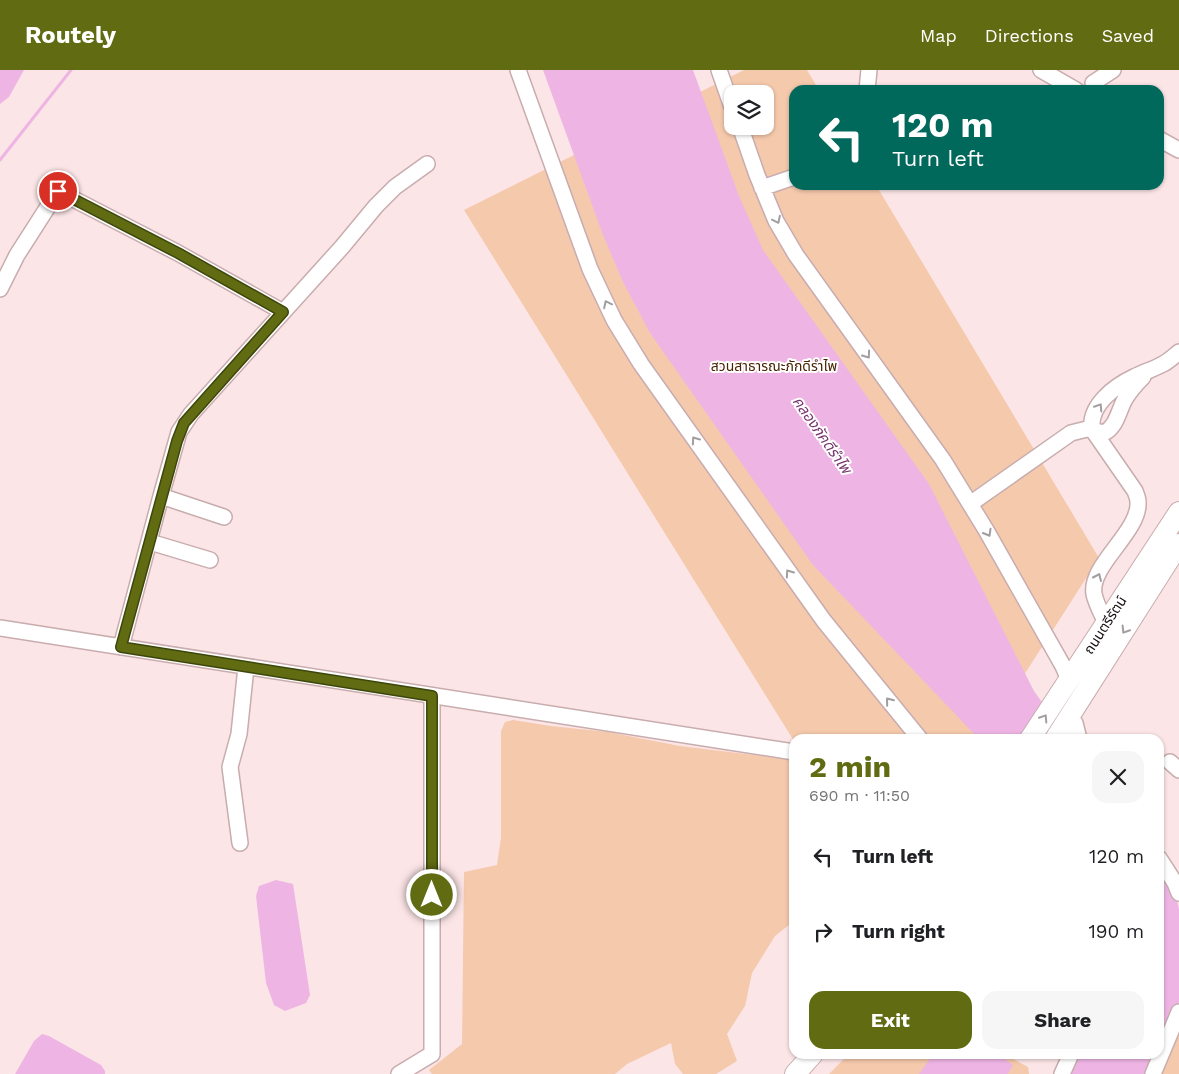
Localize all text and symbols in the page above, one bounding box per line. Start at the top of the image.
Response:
text: Routely [25,21,116,49]
text: Map [920,25,957,46]
text: Directions [985,25,1074,46]
text: Saved [1102,25,1154,46]
map controls [724,85,774,135]
button: layers [724,85,774,135]
text: 120 m [892,104,993,146]
icon: left [809,105,874,170]
text: Turn left [892,146,984,171]
pin [37,170,79,212]
icon: arrive [44,177,72,205]
one-way arrow [770,215,780,224]
one-way arrow [603,300,613,309]
one-way arrow [862,349,870,358]
park label: สวนสาธารณะภักดีรำไพ [711,358,837,374]
water label: คลองภัคดีรำไพ [789,393,856,478]
one-way arrow [1092,403,1102,412]
one-way arrow [692,436,701,446]
one-way arrow [981,528,991,537]
one-way arrow [787,570,795,579]
one-way arrow [1091,573,1102,582]
street label: ถนนตรีรัตน์ [1080,593,1130,657]
one-way arrow [1121,624,1131,633]
one-way arrow [887,698,895,707]
one-way arrow [1038,714,1047,723]
text: 2 min [809,749,891,784]
button: close [1092,751,1144,803]
text: 690 m · 11:50 [809,786,910,805]
icon: left [809,843,837,871]
text: Turn left [852,845,933,868]
text: 120 m [1089,845,1144,868]
position arrow [405,868,457,920]
icon: right [809,918,837,946]
text: Turn right [852,920,945,943]
text: 190 m [1088,920,1144,943]
button: Exit [809,991,972,1049]
button: Share [982,991,1144,1049]

